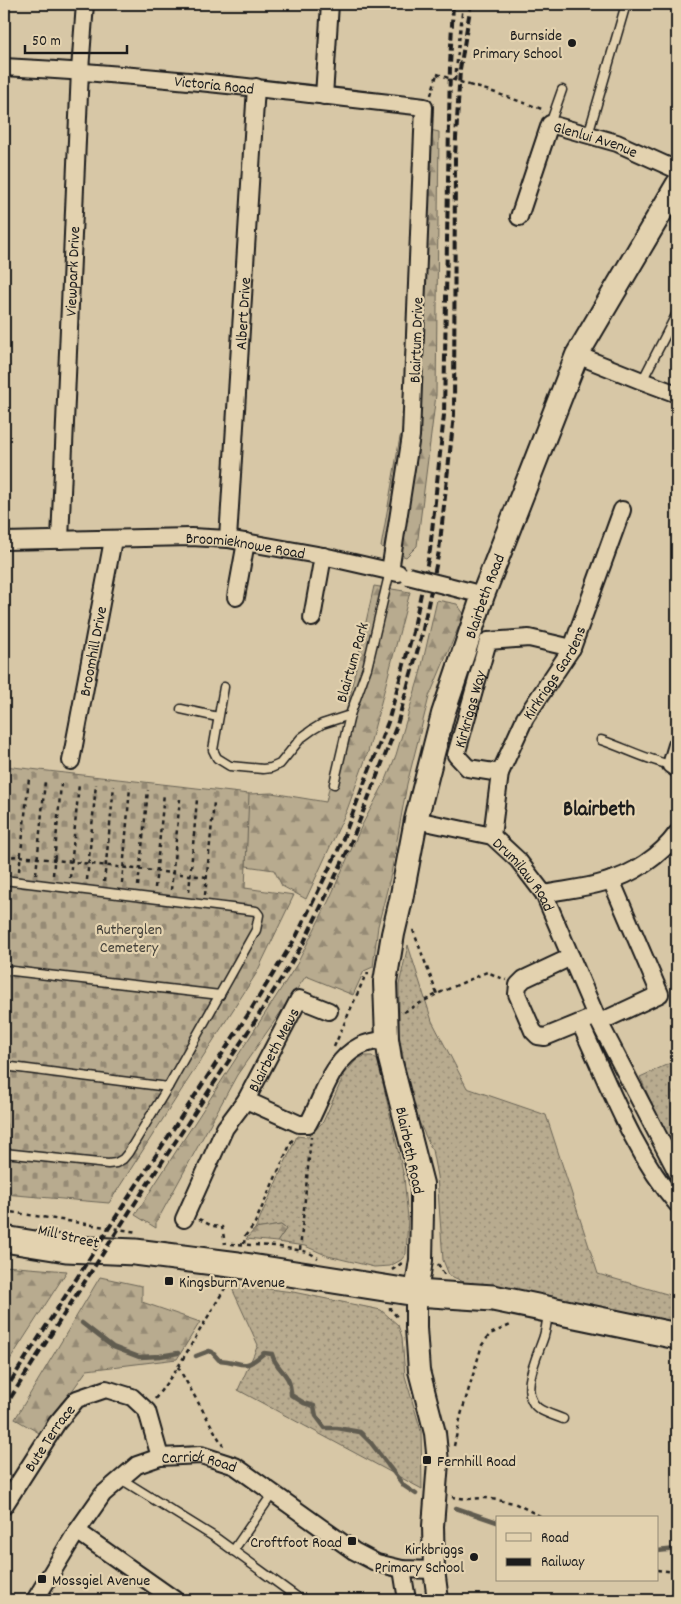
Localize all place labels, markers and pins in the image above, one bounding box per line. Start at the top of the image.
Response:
place label: Burnside Primary School [472,25,562,66]
marker: Burnside Primary School [566,37,578,49]
place label: Kingsburn Avenue [179,1272,285,1295]
marker: Kingsburn Avenue [163,1275,175,1287]
place label: Fernhill Road [437,1451,516,1474]
marker: Fernhill Road [421,1454,433,1466]
place label: Croftfoot Road [250,1532,342,1555]
marker: Croftfoot Road [346,1535,358,1547]
place label: Kirkbriggs Primary School [374,1539,464,1580]
marker: Kirkbriggs Primary School [468,1551,480,1563]
place label: Mossgiel Avenue [52,1570,150,1593]
marker: Mossgiel Avenue [36,1573,48,1585]

